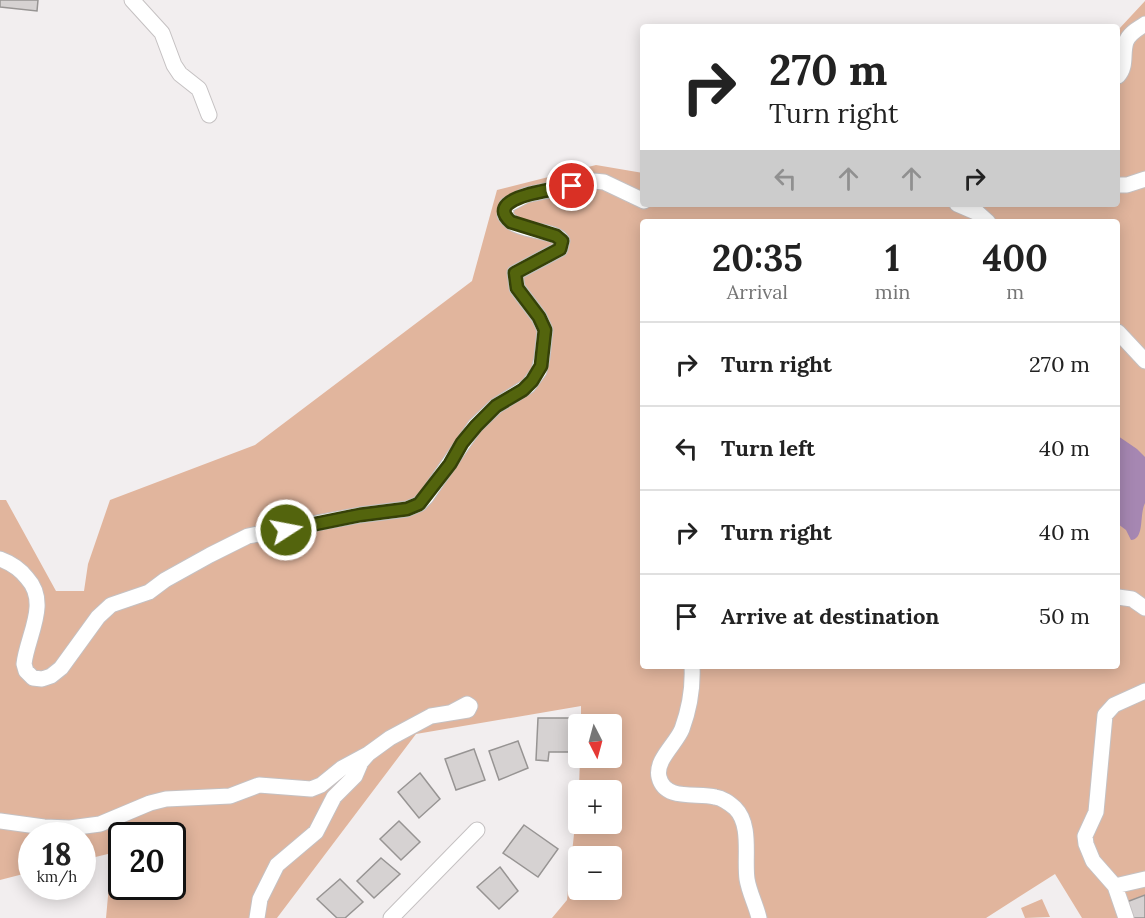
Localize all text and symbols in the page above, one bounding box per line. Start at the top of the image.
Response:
text: 270 m [769,43,887,97]
icon: right [670,48,748,126]
text: Turn right [769,96,898,130]
pin [546,160,597,211]
icon: left [769,162,802,195]
icon: ahead [832,162,865,195]
icon: ahead [895,162,928,195]
icon: right [958,162,991,195]
icon: arrive [555,169,588,202]
text: 20:35 [712,235,803,281]
text: 1 [885,235,900,281]
text: 400 [982,235,1048,281]
text: Arrival [727,279,788,304]
text: min [875,279,910,304]
text: m [1006,279,1024,304]
icon: right [670,348,703,381]
text: Turn right [721,350,832,378]
text: 270 m [1029,350,1090,378]
icon: left [670,432,703,465]
text: Turn left [721,434,815,462]
text: 40 m [1039,434,1090,462]
position arrow [254,498,318,562]
icon: right [670,516,703,549]
text: Turn right [721,518,832,546]
text: 40 m [1039,518,1090,546]
icon: arrive [670,600,703,633]
text: Arrive at destination [721,602,939,630]
text: 50 m [1039,602,1090,630]
north arrow [568,714,622,768]
map controls [568,714,622,900]
button: + [568,780,622,834]
speed limit sign: 20 [108,822,186,900]
text: 18 [42,835,72,873]
button: − [568,846,622,900]
text: km/h [37,867,77,886]

